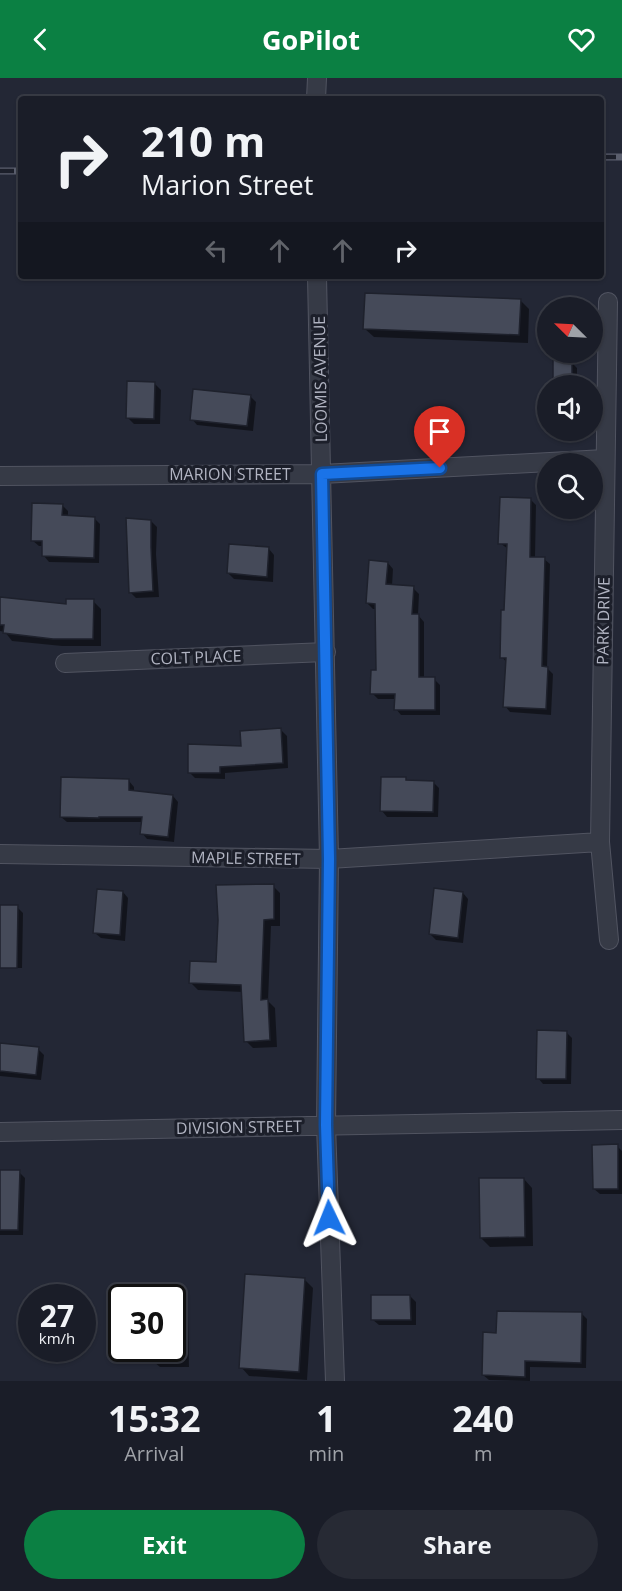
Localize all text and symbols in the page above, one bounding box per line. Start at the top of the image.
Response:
text: GoPilot [262,21,360,58]
icon: back [24,23,57,56]
icon: heart [565,23,598,56]
text: 210 m [141,112,265,169]
icon: right [42,120,120,198]
text: Marion Street [141,166,313,203]
icon: left [200,234,233,267]
icon: ahead [263,234,296,267]
icon: ahead [326,234,359,267]
icon: right [389,234,422,267]
north arrow [537,297,603,363]
map controls [537,297,603,519]
street label: LOOMIS AVENUE [308,316,332,442]
button: sound [537,375,603,441]
pin [414,406,465,468]
icon: arrive [423,415,456,448]
button: search [537,453,603,519]
street label: MARION STREET [169,463,291,485]
street label: PARK DRIVE [591,577,615,665]
street label: COLT PLACE [150,644,242,670]
street label: MAPLE STREET [191,846,301,870]
street label: DIVISION STREET [176,1115,302,1139]
position arrow [297,1186,361,1250]
speed limit sign: 30 [108,1284,186,1362]
text: 27 [40,1295,74,1336]
text: km/h [39,1328,75,1348]
text: 15:32 [108,1394,201,1443]
text: 1 [316,1394,337,1443]
text: 240 [452,1394,514,1443]
text: Arrival [124,1440,184,1467]
text: min [308,1440,344,1467]
text: m [474,1440,492,1467]
button: Exit [24,1510,305,1579]
button: Share [317,1510,598,1579]

